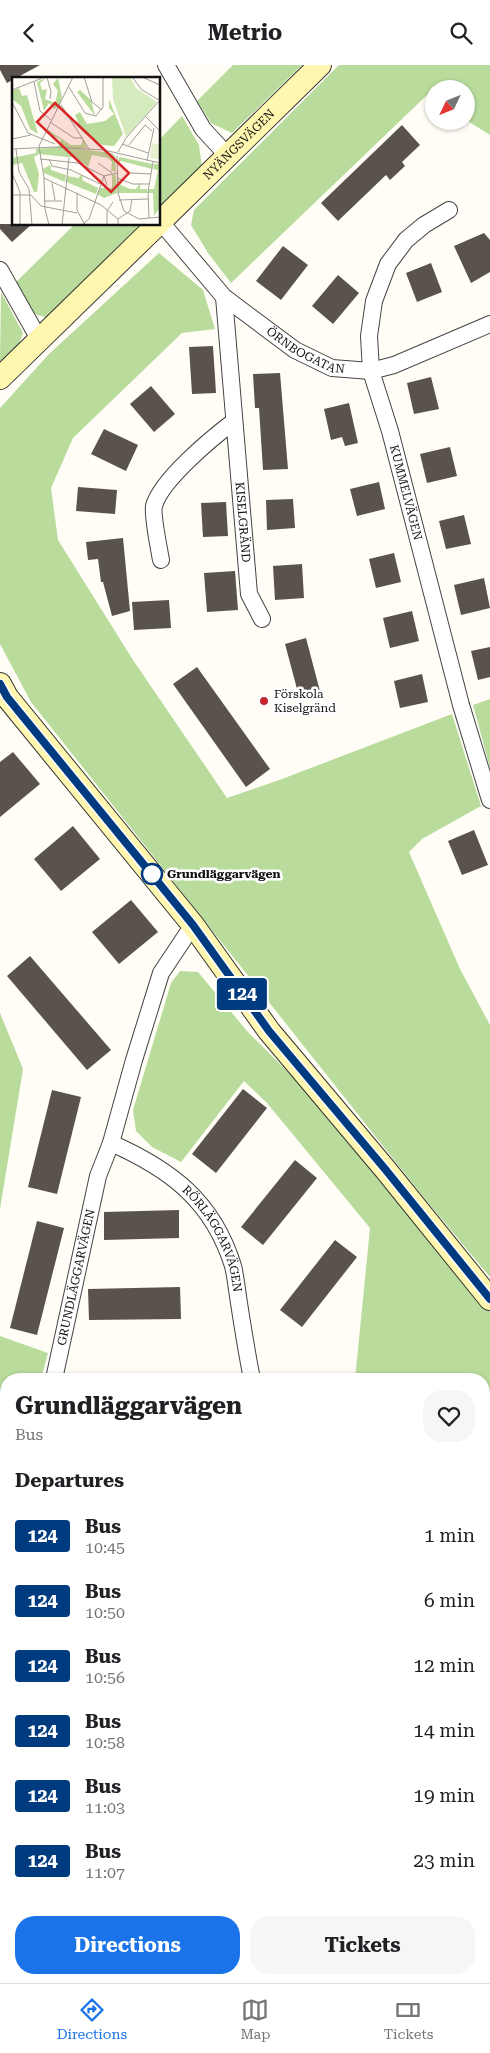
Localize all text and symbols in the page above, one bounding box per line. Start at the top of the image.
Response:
icon: back [15,19,43,47]
icon: search [447,19,475,47]
text: Metrio [208,20,282,45]
inset map [12,77,160,225]
north arrow [425,80,475,130]
map controls [425,80,475,130]
street label: NYÄNGSVÄGEN [200,106,278,183]
street label: ÖRNBOGATAN [264,324,346,376]
street label: KUMMELVÄGEN [387,443,425,542]
street label: KISELGRÄND [233,481,253,563]
place label: Förskola Kiselgränd [274,687,336,715]
marker: Förskola Kiselgränd [258,695,270,707]
marker: Grundläggarvägen [141,863,163,885]
place label: Grundläggarvägen [167,867,281,881]
line badge: 124 [213,978,271,1010]
text: 124 [227,983,257,1004]
street label: RÖRLÄGGARVÄGEN [180,1183,244,1293]
street label: GRUNDLÄGGARVÄGEN [54,1207,98,1347]
button: heart [423,1390,475,1442]
text: Grundläggarvägen [15,1392,242,1420]
text: Bus [15,1425,43,1444]
text: Departures [15,1469,124,1492]
text: Bus [85,1515,121,1538]
text: 1 min [424,1524,475,1547]
text: 124 [27,1525,58,1546]
text: 10:45 [85,1538,125,1557]
text: Bus [85,1580,121,1603]
text: 6 min [424,1589,475,1612]
text: 124 [27,1590,58,1611]
text: 10:50 [85,1603,125,1622]
text: Bus [85,1645,121,1668]
text: 12 min [413,1654,475,1677]
text: 124 [27,1655,58,1676]
text: 10:56 [85,1668,125,1687]
text: Bus [85,1710,121,1733]
text: 14 min [413,1719,475,1742]
text: 124 [27,1720,58,1741]
text: 10:58 [85,1733,125,1752]
text: Bus [85,1775,121,1798]
text: 19 min [413,1784,475,1807]
text: 124 [27,1785,58,1806]
text: 11:03 [85,1798,125,1817]
text: Bus [85,1840,121,1863]
text: 23 min [413,1849,475,1872]
text: 124 [27,1850,58,1871]
text: 11:07 [85,1863,125,1882]
button: Directions [15,1916,240,1974]
button: Tickets [250,1916,475,1974]
tab: Directions [57,1996,127,2042]
tab: Map [240,1996,270,2042]
tab: Tickets [384,1996,433,2042]

